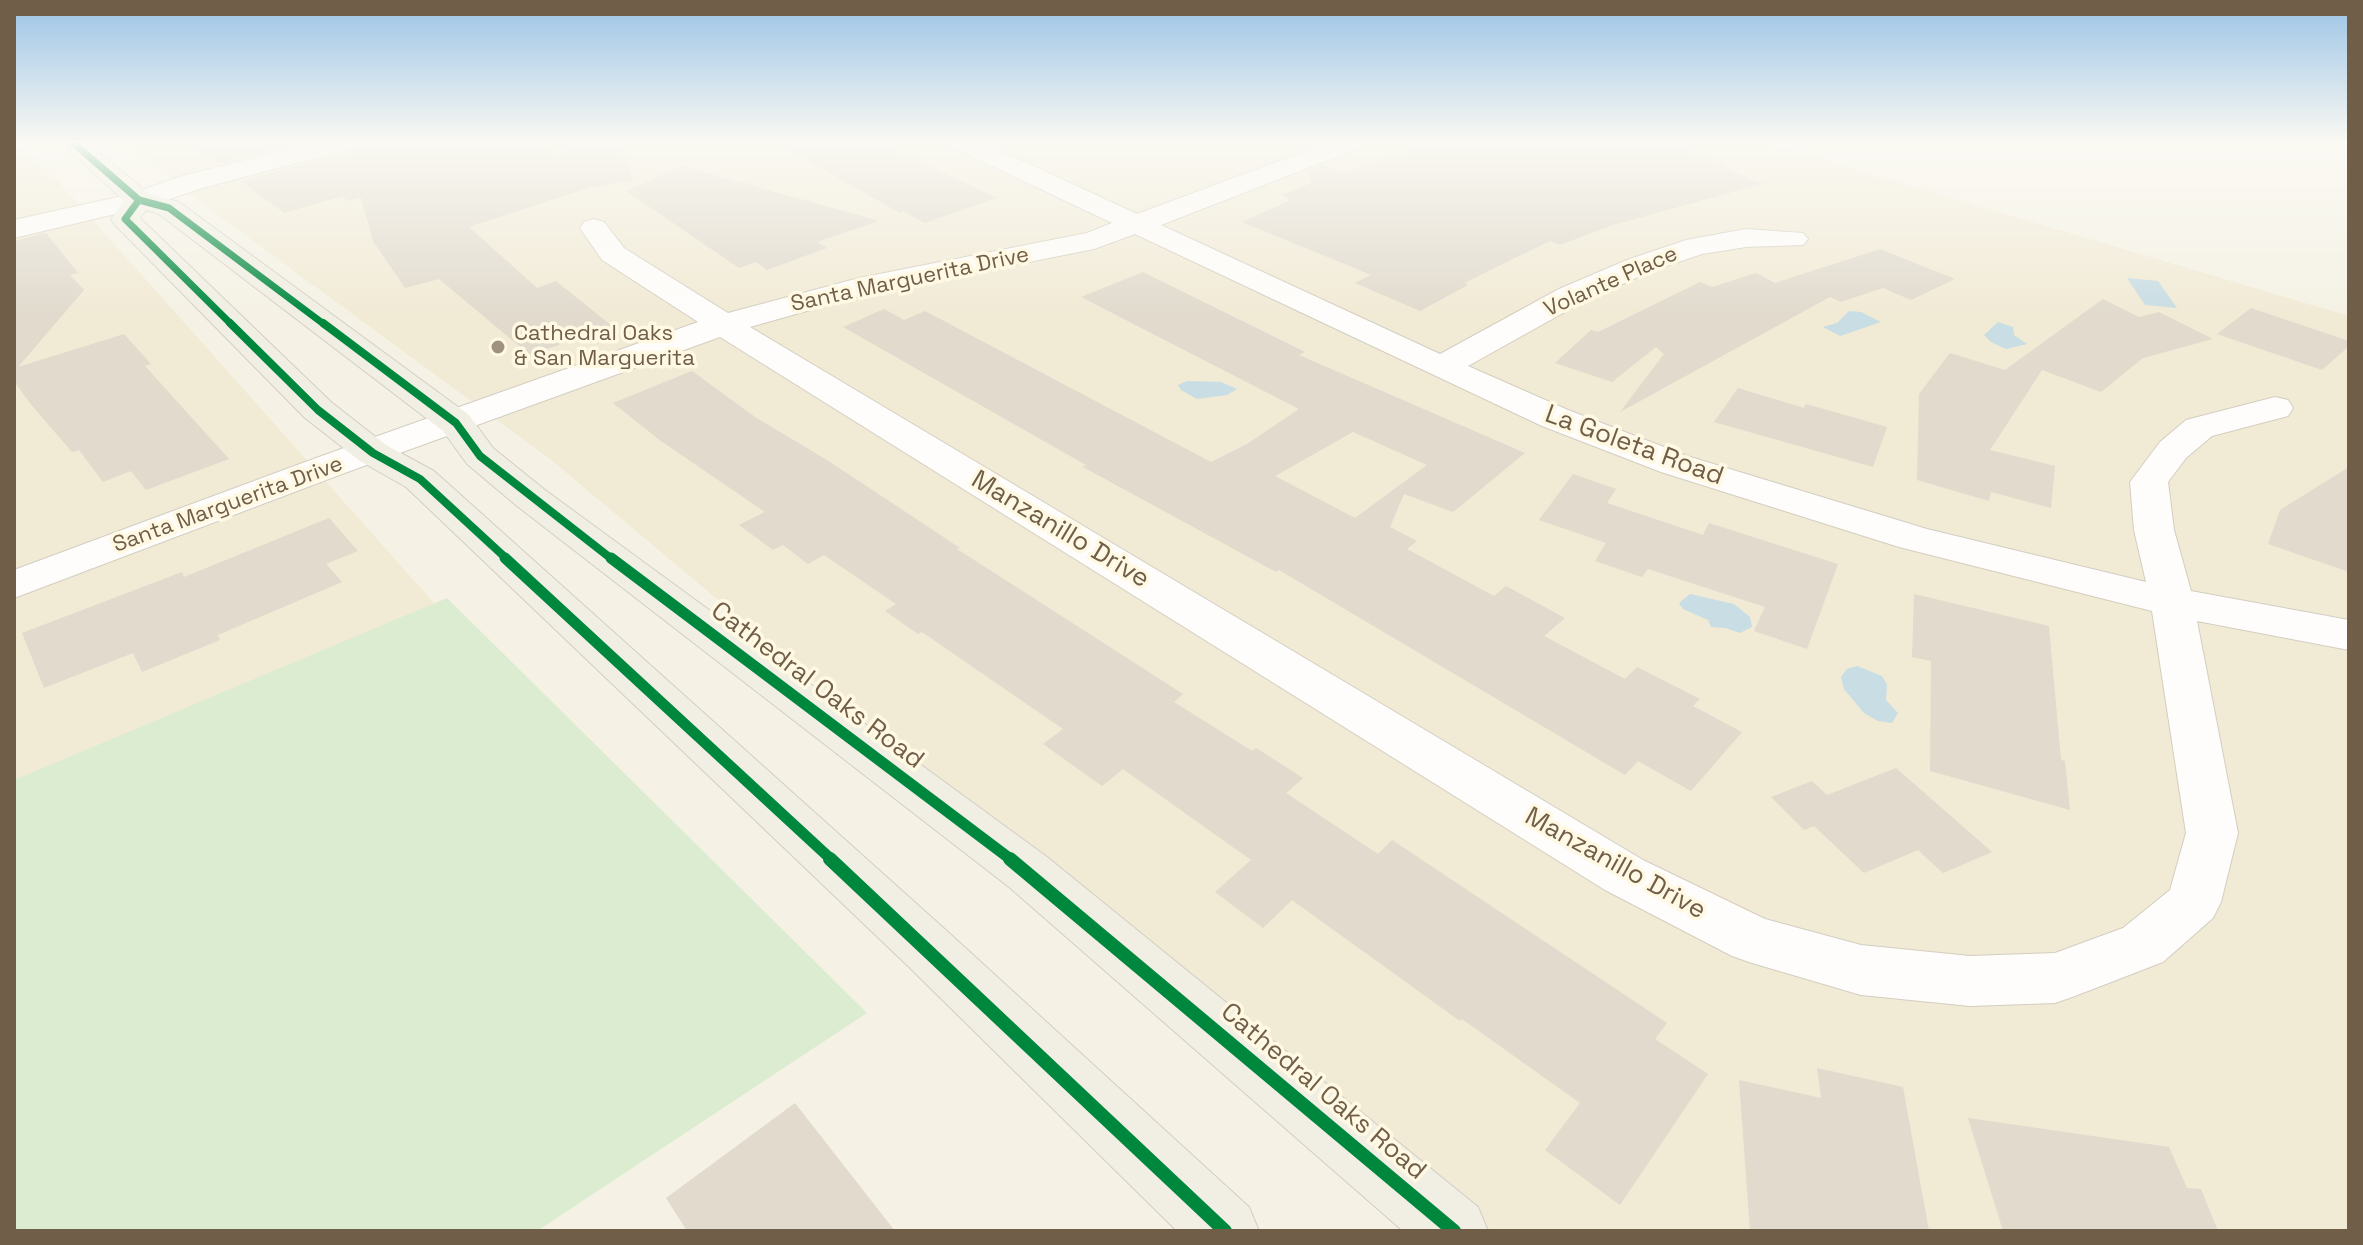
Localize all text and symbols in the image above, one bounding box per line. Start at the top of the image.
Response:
street label: Volante Place [1540,241,1682,323]
street label: Santa Marguerita Drive [789,242,1031,318]
place label: Cathedral Oaks & San Marguerita [514,321,695,372]
marker: Cathedral Oaks & San Marguerita [489,338,507,356]
street label: La Goleta Road [1541,399,1727,493]
street label: Santa Marguerita Drive [109,451,347,559]
street label: Manzanillo Drive [965,465,1155,595]
street label: Cathedral Oaks Road [704,596,930,776]
street label: Manzanillo Drive [1519,801,1711,927]
street label: Cathedral Oaks Road [1214,997,1432,1187]

